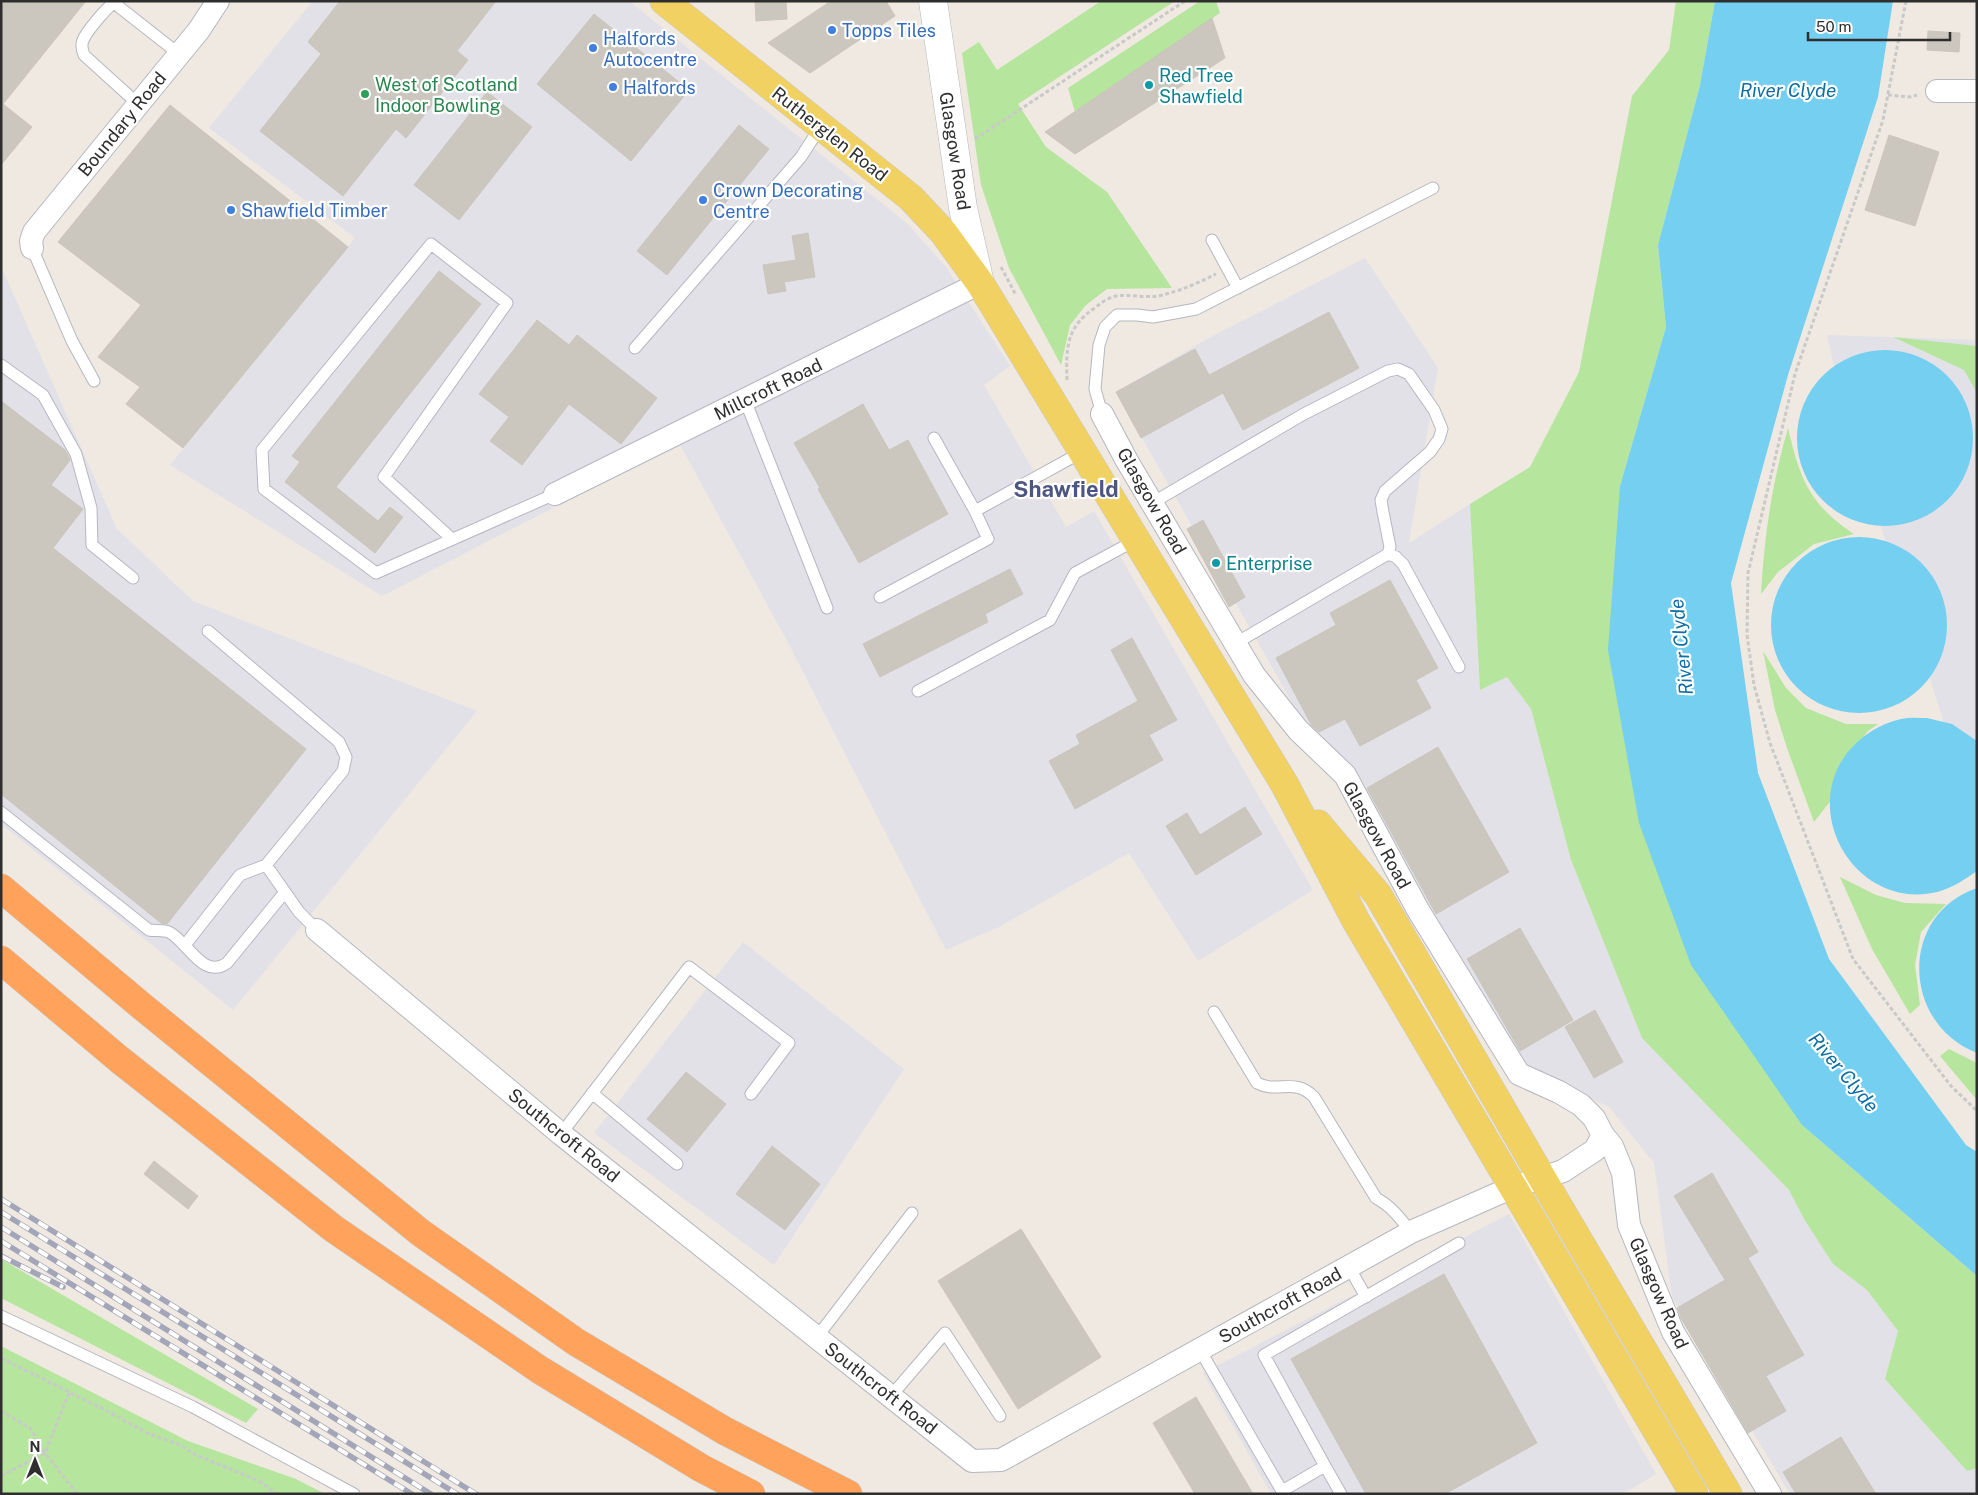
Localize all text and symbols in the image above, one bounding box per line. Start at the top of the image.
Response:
scale bar [1808,10,1950,42]
text: 50 m [1816,18,1851,35]
place label: Topps Tiles [842,20,936,41]
marker: Topps Tiles [826,24,838,36]
place label: Halfords Autocentre [603,28,697,70]
marker: Halfords Autocentre [587,42,599,54]
place label: Red Tree Shawfield [1159,65,1243,107]
street label: Boundary Road [74,68,170,180]
place label: West of Scotland Indoor Bowling [375,74,518,116]
place label: Halfords [623,77,696,98]
marker: Red Tree Shawfield [1143,79,1155,91]
water label: River Clyde [1740,79,1836,101]
marker: Halfords [607,81,619,93]
street label: Rutherglen Road [768,82,892,186]
marker: West of Scotland Indoor Bowling [359,88,371,100]
street label: Glasgow Road [935,90,975,212]
place label: Crown Decorating Centre [713,180,863,222]
marker: Crown Decorating Centre [697,194,709,206]
place label: Shawfield Timber [241,200,388,221]
marker: Shawfield Timber [225,204,237,216]
street label: Millcroft Road [711,354,825,424]
street label: Glasgow Road [1113,444,1191,558]
district label: Shawfield [1013,476,1119,502]
place label: Enterprise [1226,553,1312,574]
marker: Enterprise [1210,557,1222,569]
water label: River Clyde [1665,598,1697,696]
street label: Glasgow Road [1339,778,1415,892]
water label: River Clyde [1804,1028,1884,1116]
street label: Southcroft Road [504,1084,624,1186]
street label: Glasgow Road [1625,1234,1693,1352]
street label: Southcroft Road [1215,1263,1345,1347]
street label: Southcroft Road [821,1338,941,1438]
north arrow [10,1435,60,1485]
text: N [30,1439,40,1455]

